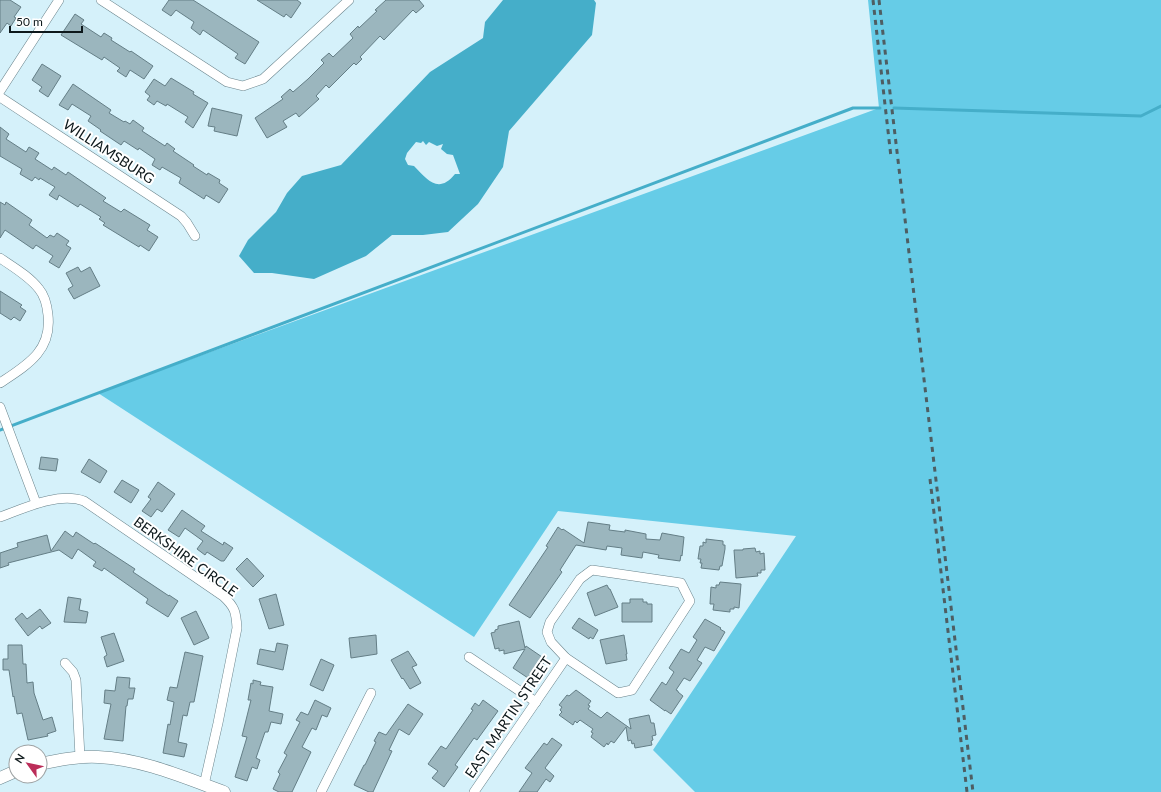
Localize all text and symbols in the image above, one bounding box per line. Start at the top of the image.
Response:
scale bar [10,8,82,34]
text: 50 m [16,14,43,29]
street label: WILLIAMSBURG [60,115,158,187]
street label: BERKSHIRE CIRCLE [131,513,241,599]
street label: EAST MARTIN STREET [461,652,555,781]
north arrow [8,744,48,784]
text: N [11,751,27,765]

